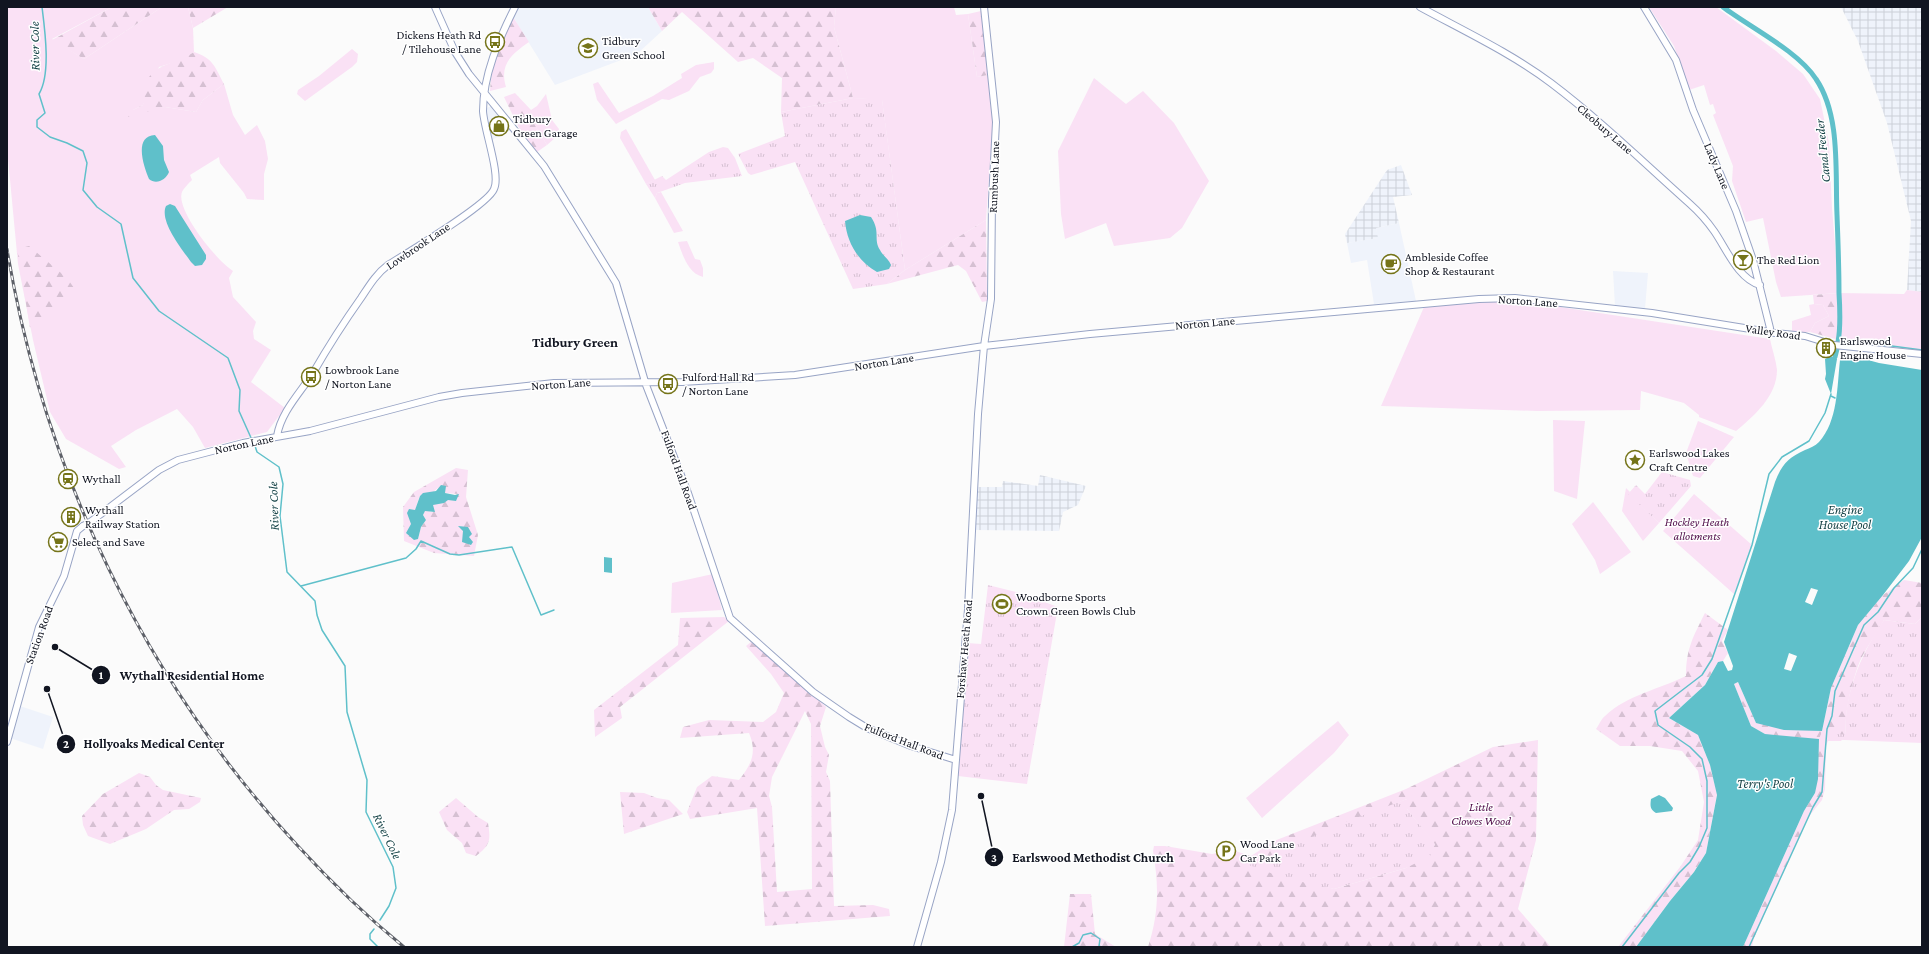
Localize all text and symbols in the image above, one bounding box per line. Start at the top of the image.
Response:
water label: River Cole [27,21,42,71]
place label: Dickens Heath Rd / Tilehouse Lane [396,28,482,56]
bus stop icon: Dickens Heath Rd / Tilehouse Lane [484,31,506,53]
place label: Tidbury Green School [602,34,665,62]
school or university icon: Tidbury Green School [577,37,599,59]
street label: Cleobury Lane [1574,101,1636,157]
place label: Tidbury Green Garage [513,112,578,140]
shop icon: Tidbury Green Garage [488,115,510,137]
water label: Canal Feeder [1812,118,1833,183]
street label: Rumbush Lane [986,141,1002,213]
street label: Lady Lane [1701,141,1733,191]
street label: Lowbrook Lane [383,220,453,272]
bar icon: The Red Lion [1732,249,1754,271]
place label: Ambleside Coffee Shop & Restaurant [1405,250,1496,278]
cafe icon: Ambleside Coffee Shop & Restaurant [1380,253,1402,275]
place label: The Red Lion [1757,253,1820,267]
street label: Norton Lane [1498,292,1558,310]
street label: Norton Lane [1175,313,1235,333]
street label: Valley Road [1745,321,1802,343]
district label: Tidbury Green [532,334,618,350]
place label: Earlswood Engine House [1840,334,1906,362]
building icon: Earlswood Engine House [1815,337,1837,359]
street label: Norton Lane [853,350,915,374]
place label: Lowbrook Lane / Norton Lane [325,363,399,391]
bus stop icon: Lowbrook Lane / Norton Lane [300,366,322,388]
place label: Fulford Hall Rd / Norton Lane [682,370,755,398]
bus stop icon: Fulford Hall Rd / Norton Lane [657,373,679,395]
street label: Norton Lane [531,375,591,393]
street label: Fulford Hall Road [658,428,700,512]
street label: Norton Lane [213,431,275,457]
place label: Earlswood Lakes Craft Centre [1649,446,1730,474]
place icon: Earlswood Lakes Craft Centre [1624,449,1646,471]
station icon: Wythall [57,468,79,490]
place label: Wythall [82,472,121,486]
water label: River Cole [265,481,282,531]
water label: Engine House Pool [1819,502,1872,532]
place label: Wythall Railway Station [85,503,161,531]
building icon: Wythall Railway Station [60,506,82,528]
park label: Hockley Heath allotments [1665,515,1729,543]
supermarket icon: Select and Save [47,531,69,553]
place label: Select and Save [72,535,145,549]
place label: Woodborne Sports Crown Green Bowls Club [1016,590,1136,618]
sports icon: Woodborne Sports Crown Green Bowls Club [991,593,1013,615]
street label: Forshaw Heath Road [953,598,975,699]
street label: Station Road [22,603,56,666]
callout: Wythall Residential Home [91,663,272,688]
text: 1 [99,668,104,682]
text: Wythall Residential Home [119,668,264,683]
street label: Fulford Hall Road [862,719,946,763]
callout: Hollyoaks Medical Center [56,731,233,756]
text: Hollyoaks Medical Center [83,736,225,751]
text: 2 [63,737,69,751]
water label: Terry's Pool [1737,776,1794,791]
park label: Little Clowes Wood [1451,800,1511,828]
water label: River Cole [370,811,405,862]
place label: Wood Lane Car Park [1240,837,1294,865]
parking icon: Wood Lane Car Park [1215,840,1237,862]
callout: Earlswood Methodist Church [984,845,1182,870]
text: Earlswood Methodist Church [1012,850,1174,865]
text: 3 [991,851,997,865]

